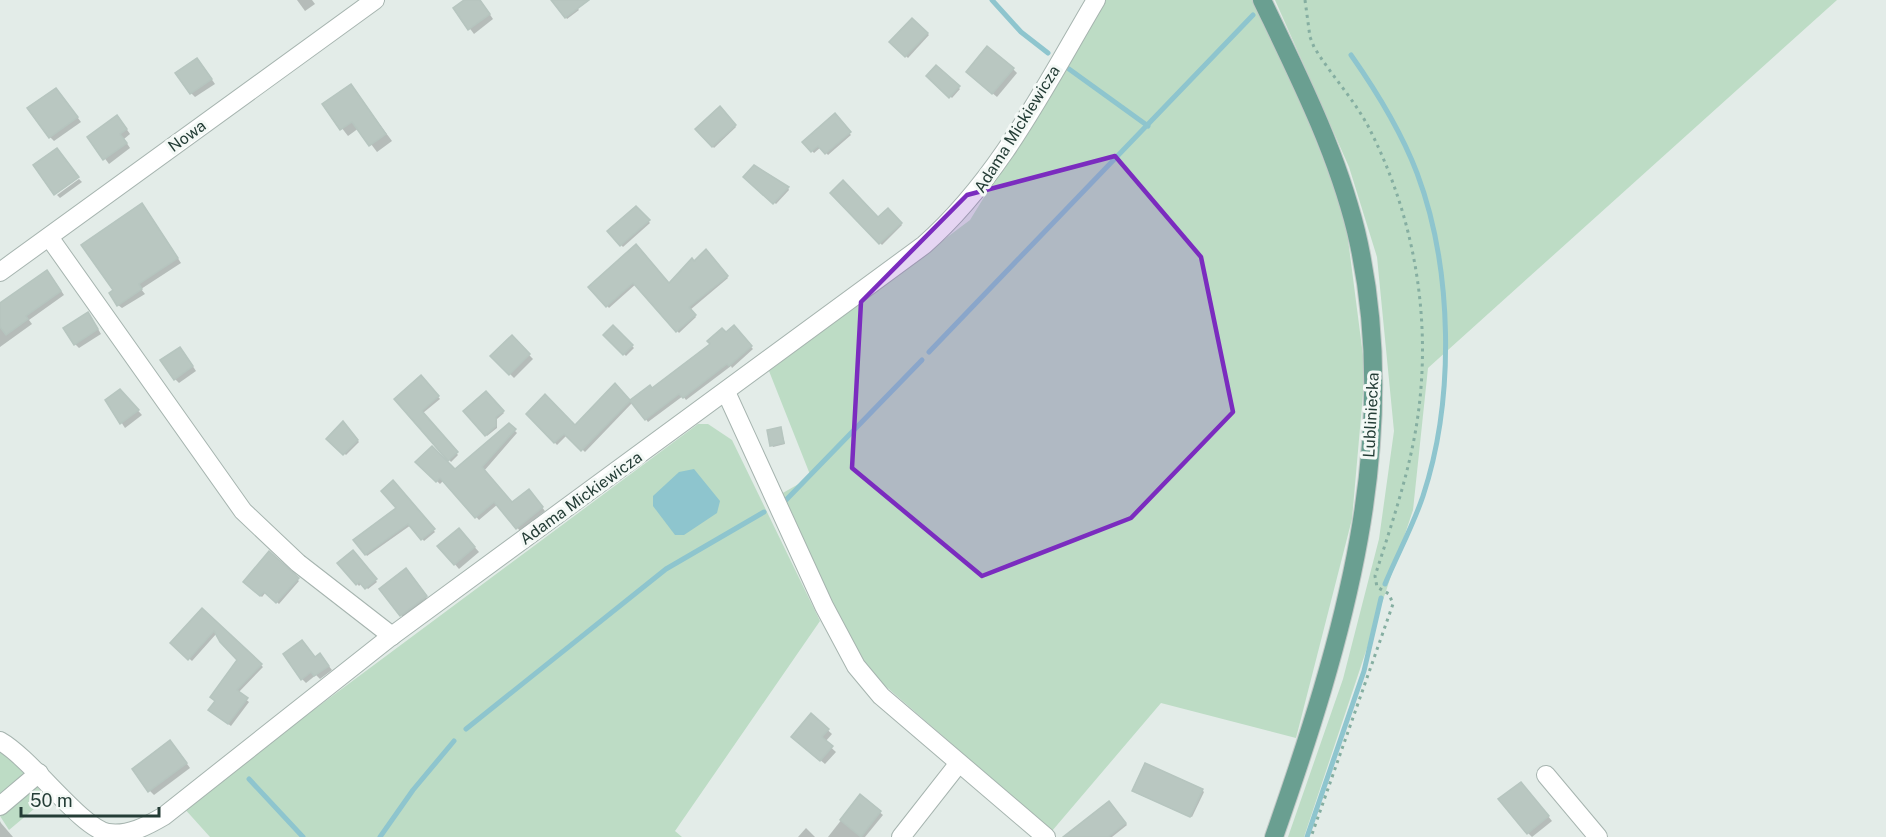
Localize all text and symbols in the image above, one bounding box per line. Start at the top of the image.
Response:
street label: Adama Mickiewicza [970,62,1064,196]
street label: Nowa [164,116,210,156]
street label: Lubliniecka [1359,372,1383,458]
street label: Adama Mickiewicza [516,447,646,549]
scale bar [21,780,159,818]
text: 50 m [30,790,73,811]

